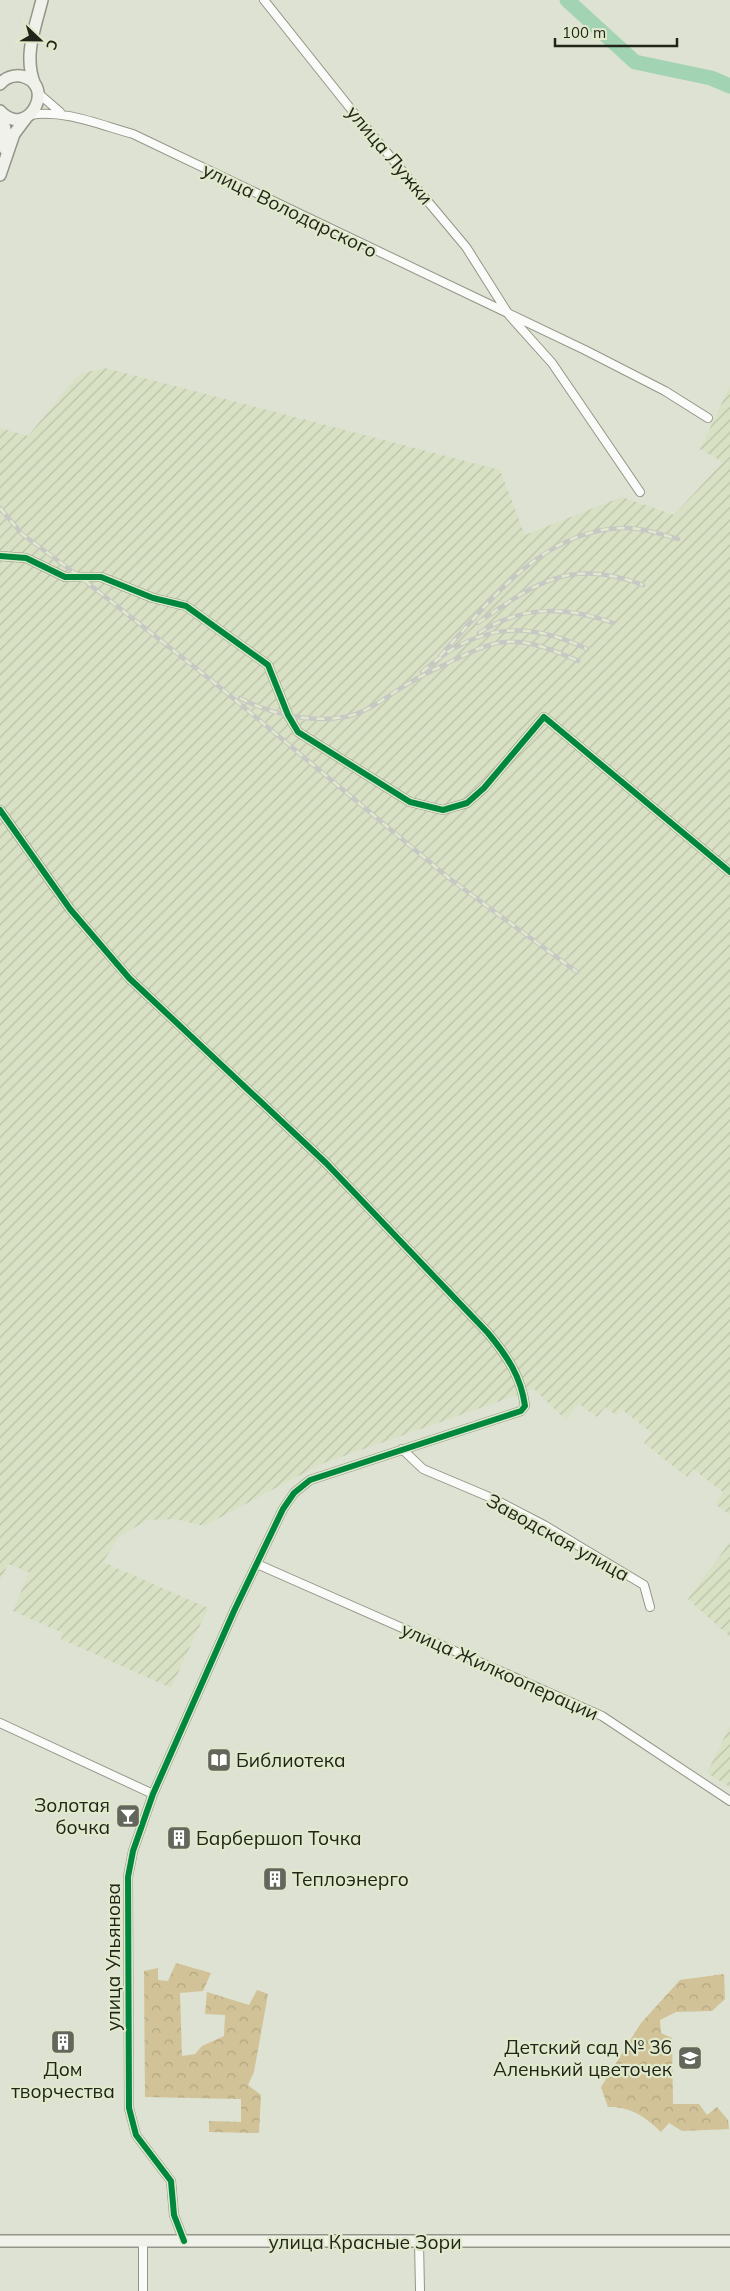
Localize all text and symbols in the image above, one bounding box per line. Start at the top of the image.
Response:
north arrow [15,15,65,65]
scale bar [555,15,678,47]
text: 100 m [562,23,606,42]
text: С [42,37,62,53]
street label: улица Лужки [342,101,438,209]
street label: улица Володарского [199,157,381,263]
street label: Заводская улица [482,1488,634,1586]
street label: улица Жилкооперации [398,1617,602,1725]
library icon: Библиотека [206,1747,232,1773]
place label: Библиотека [236,1748,345,1772]
place label: Золотая бочка [34,1793,110,1839]
bar icon: Золотая бочка [115,1803,141,1829]
building icon: Барбершоп Точка [166,1825,192,1851]
place label: Барбершоп Точка [196,1826,362,1850]
building icon: Теплоэнерго [262,1866,288,1892]
place label: Теплоэнерго [292,1867,409,1891]
street label: улица Ульянова [101,1883,125,2031]
building icon: Дом творчества [50,2029,76,2055]
place label: Детский сад № 36 Аленький цветочек [493,2035,673,2081]
school or university icon: Детский сад № 36 Аленький цветочек [677,2045,703,2071]
place label: Дом творчества [11,2057,115,2103]
street label: улица Красные Зори [269,2230,461,2254]

